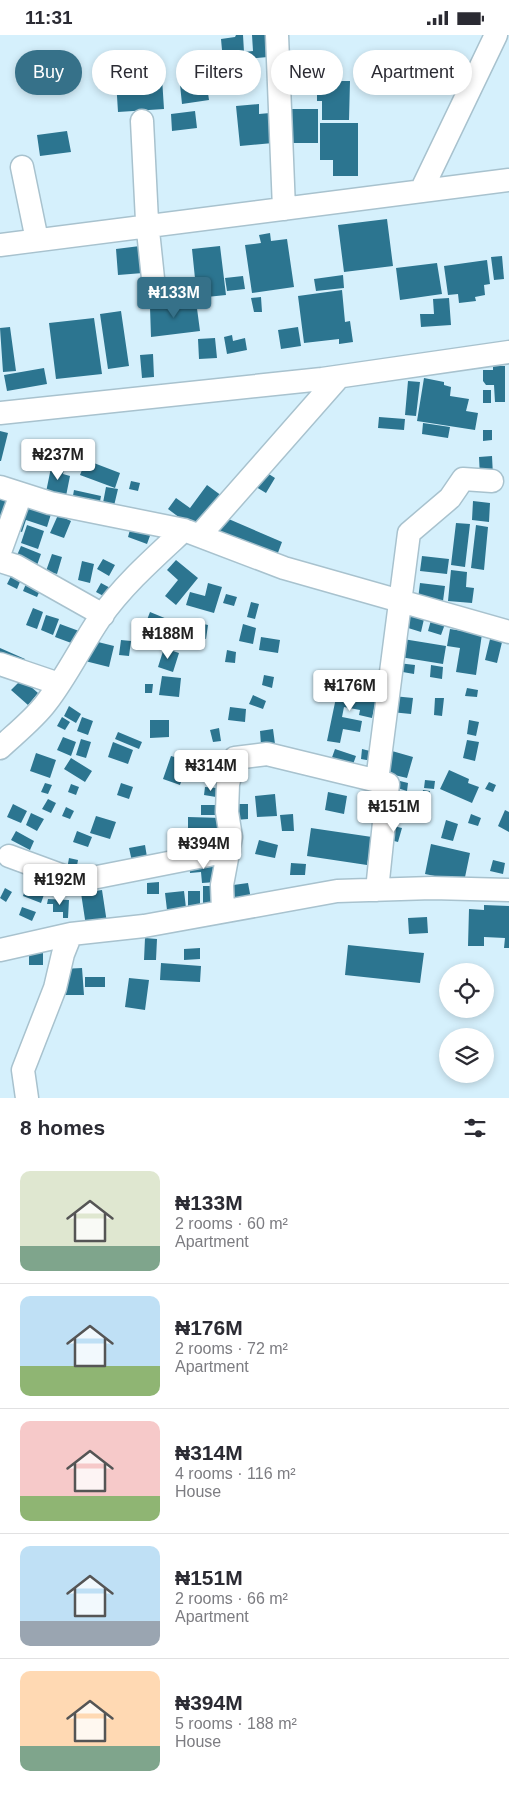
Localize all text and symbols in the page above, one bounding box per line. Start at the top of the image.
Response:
text: 11:31 [25,7,73,28]
chip: Buy [15,50,82,95]
chip: Rent [92,50,166,95]
chip: Filters [176,50,261,95]
chip: New [271,50,343,95]
chip: Apartment [353,50,472,95]
pin: ₦133M [139,277,209,319]
text: ₦133M [148,284,200,301]
pin: ₦237M [23,439,93,481]
text: ₦237M [32,446,84,463]
pin: ₦188M [133,617,203,660]
text: ₦188M [142,625,194,642]
pin: ₦176M [315,669,385,712]
text: ₦176M [324,677,376,694]
pin: ₦314M [176,749,246,792]
text: ₦314M [185,757,237,774]
pin: ₦151M [359,791,429,833]
text: ₦151M [368,798,420,815]
pin: ₦394M [169,827,239,870]
text: ₦394M [178,835,230,852]
pin: ₦192M [25,863,95,906]
text: ₦192M [34,871,86,888]
map controls [439,963,494,1083]
button: locate [439,963,494,1018]
button: layers [439,1028,494,1083]
icon: filters [461,1114,489,1142]
text: 8 homes [20,1116,105,1139]
icon: home [60,1191,120,1251]
text: ₦133M [175,1191,243,1214]
text: 2 rooms · 60 m² [175,1215,288,1232]
text: Apartment [175,1233,249,1250]
icon: home [60,1316,120,1376]
text: ₦176M [175,1316,243,1339]
text: 2 rooms · 72 m² [175,1340,288,1357]
text: Apartment [175,1358,249,1375]
icon: home [60,1441,120,1501]
text: ₦314M [175,1441,243,1464]
text: 4 rooms · 116 m² [175,1465,296,1482]
text: House [175,1483,221,1500]
icon: home [60,1566,120,1626]
text: ₦151M [175,1566,243,1589]
text: 2 rooms · 66 m² [175,1590,288,1607]
text: Apartment [175,1608,249,1625]
icon: home [60,1691,120,1751]
text: ₦394M [175,1691,243,1714]
text: 5 rooms · 188 m² [175,1715,297,1732]
text: House [175,1733,221,1750]

